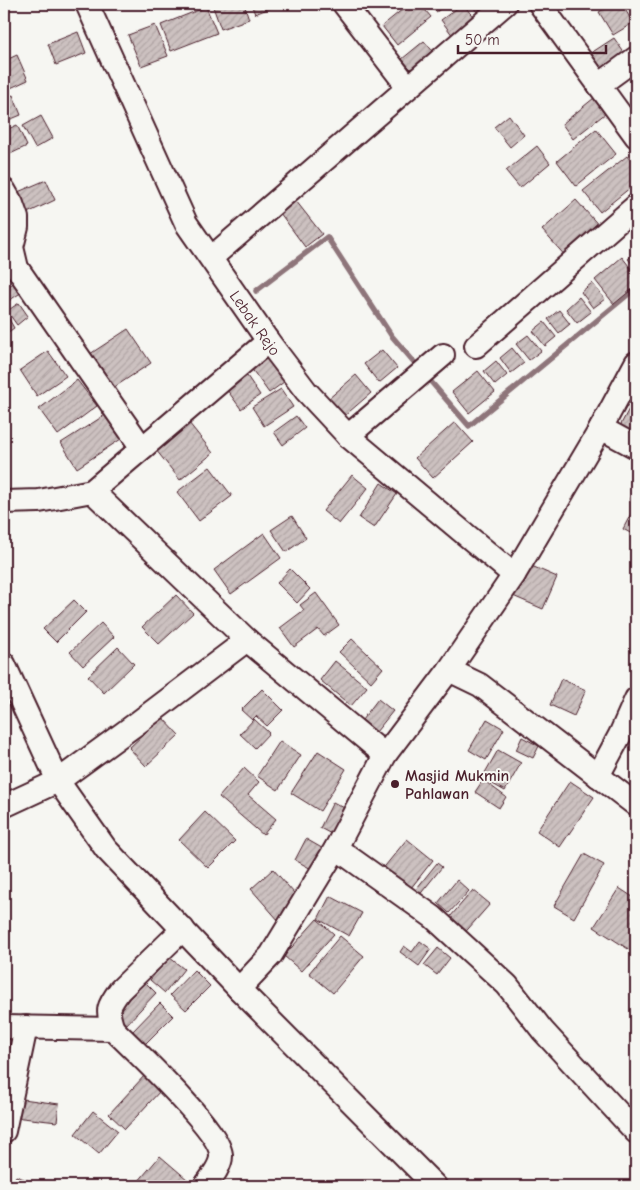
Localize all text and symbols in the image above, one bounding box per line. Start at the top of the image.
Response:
scale bar [458,22,605,54]
text: 50 m [465,31,500,49]
street label: Lebak Rejo [226,287,284,360]
place label: Masjid Mukmin Pahlawan [405,767,509,803]
marker: Masjid Mukmin Pahlawan [389,778,401,790]

